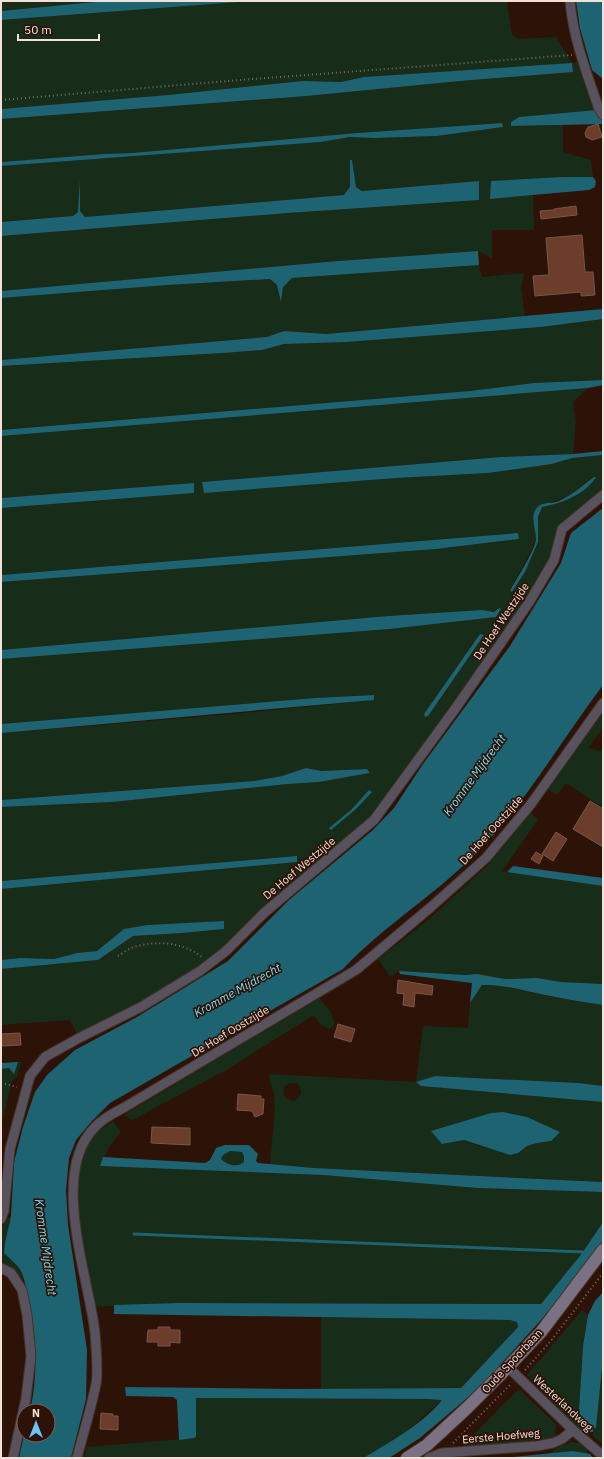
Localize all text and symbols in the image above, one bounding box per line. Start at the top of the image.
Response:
scale bar [18,16,99,42]
text: 50 m [24,22,52,37]
street label: De Hoef Westzijde [470,580,532,662]
water label: Kromme Mijdrecht [439,730,509,819]
street label: De Hoef Oostzijde [456,793,526,867]
street label: De Hoef Westzijde [260,834,338,902]
water label: Kromme Mijdrecht [191,959,284,1020]
street label: De Hoef Oostzijde [189,1002,271,1060]
water label: Kromme Mijdrecht [32,1198,60,1297]
street label: Oude Spoorbaan [479,1326,545,1396]
street label: Westerlandweg [530,1372,596,1434]
north arrow [16,1403,56,1443]
text: N [32,1406,40,1420]
street label: Eerste Hoefweg [462,1426,541,1446]

